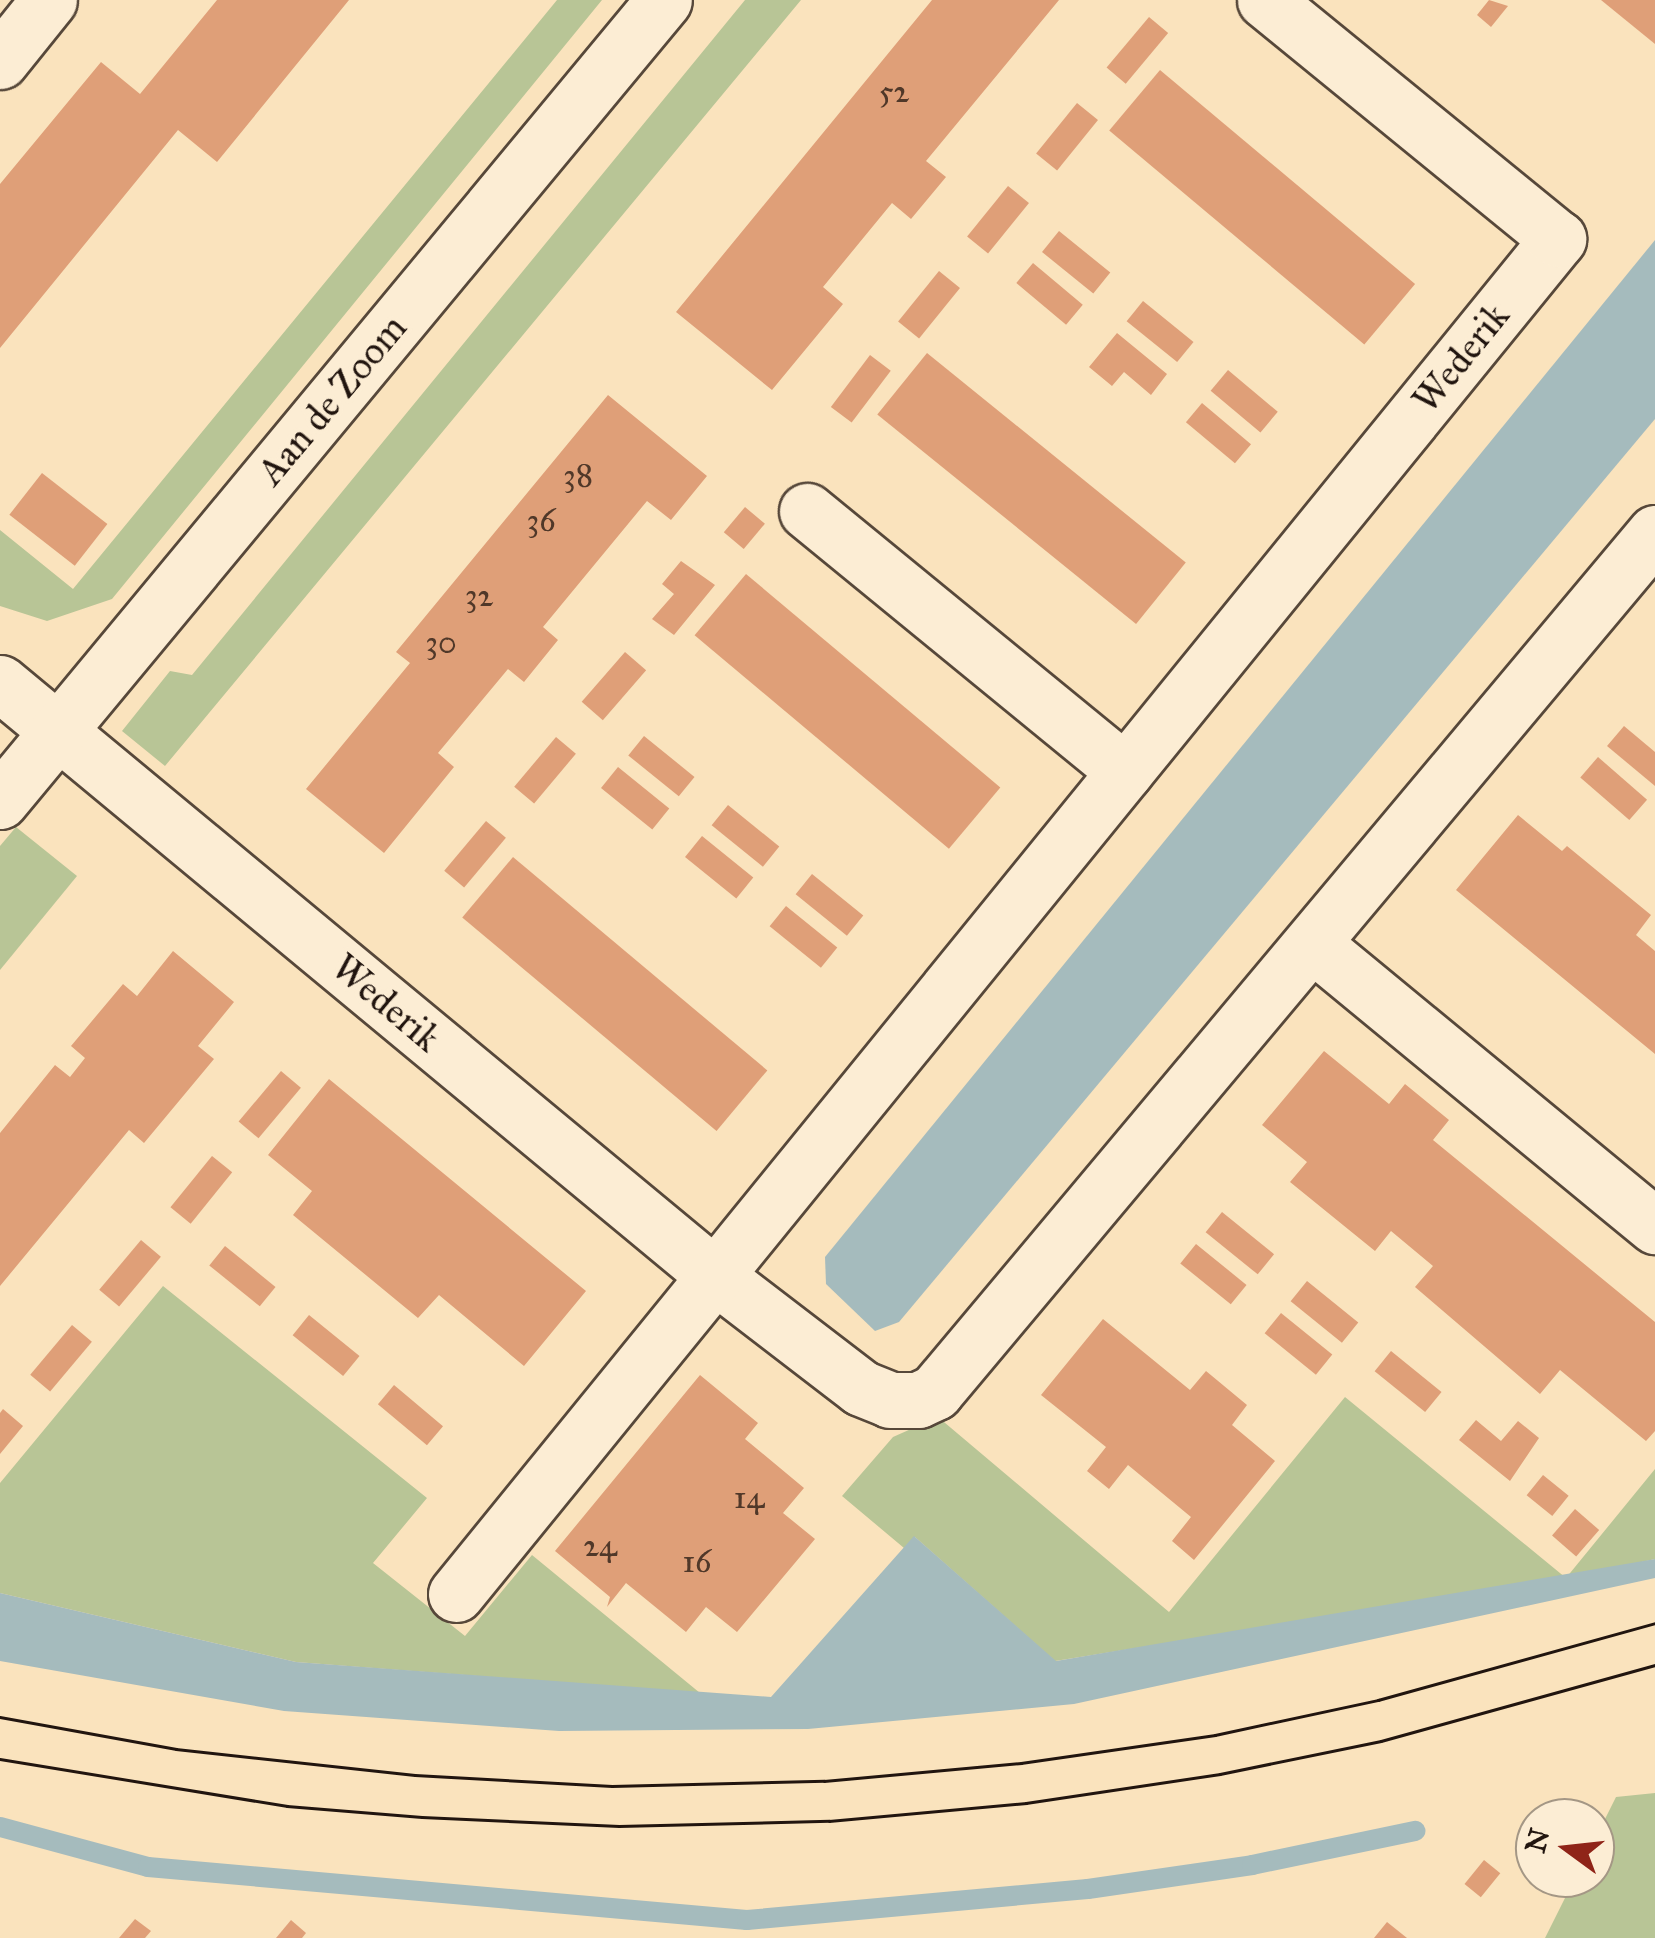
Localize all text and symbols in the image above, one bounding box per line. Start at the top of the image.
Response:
house number: 52 [879,73,909,111]
street label: Wederik [1403,294,1519,422]
street label: Aan de Zoom [248,306,416,494]
house number: 38 [563,457,593,495]
house number: 36 [526,502,556,540]
house number: 32 [465,577,493,615]
house number: 30 [425,624,457,662]
street label: Wederik [322,945,450,1061]
house number: 14 [734,1479,764,1517]
house number: 24 [583,1527,617,1565]
house number: 16 [683,1543,711,1581]
north arrow [1515,1798,1615,1898]
text: N [1517,1825,1557,1857]

